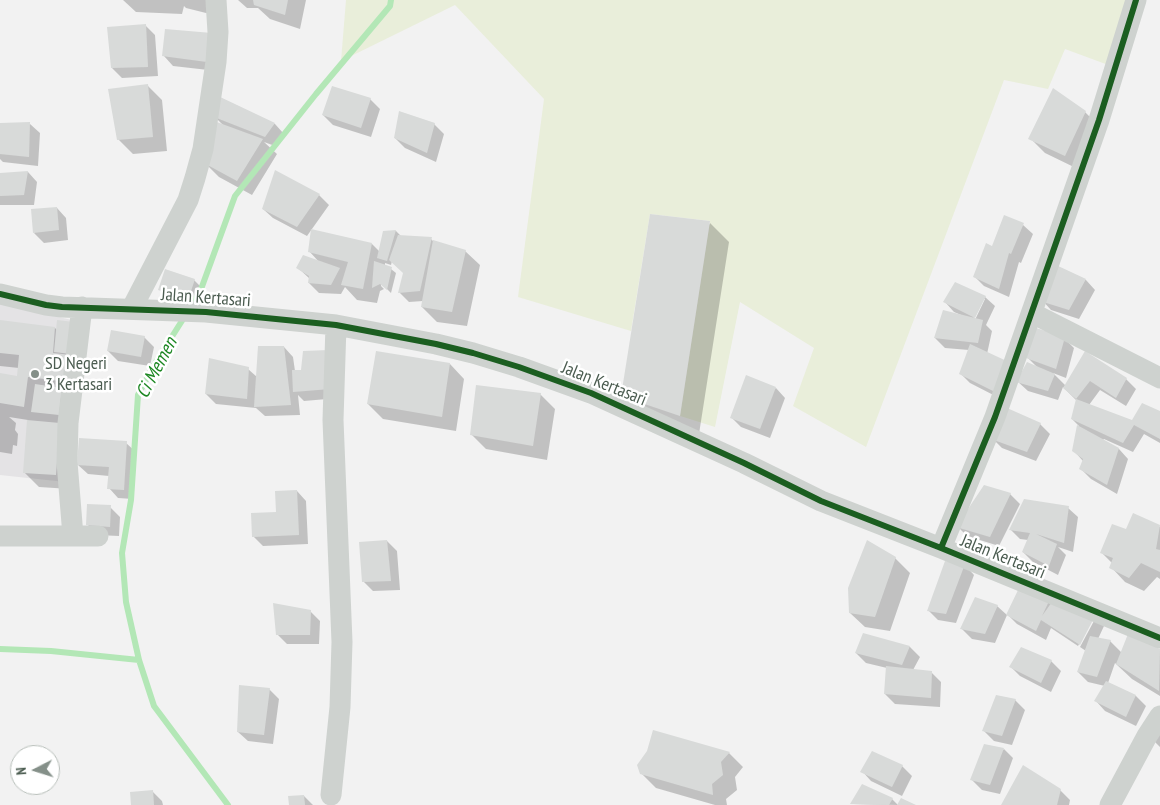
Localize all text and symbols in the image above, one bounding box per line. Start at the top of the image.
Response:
street label: Jalan Kertasari [160,284,252,312]
water label: Ci Memen [132,334,182,402]
place label: SD Negeri 3 Kertasari [45,353,112,396]
street label: Jalan Kertasari [558,357,650,411]
marker: SD Negeri 3 Kertasari [29,368,41,380]
street label: Jalan Kertasari [957,530,1049,584]
north arrow [10,745,60,795]
text: N [12,767,30,776]

